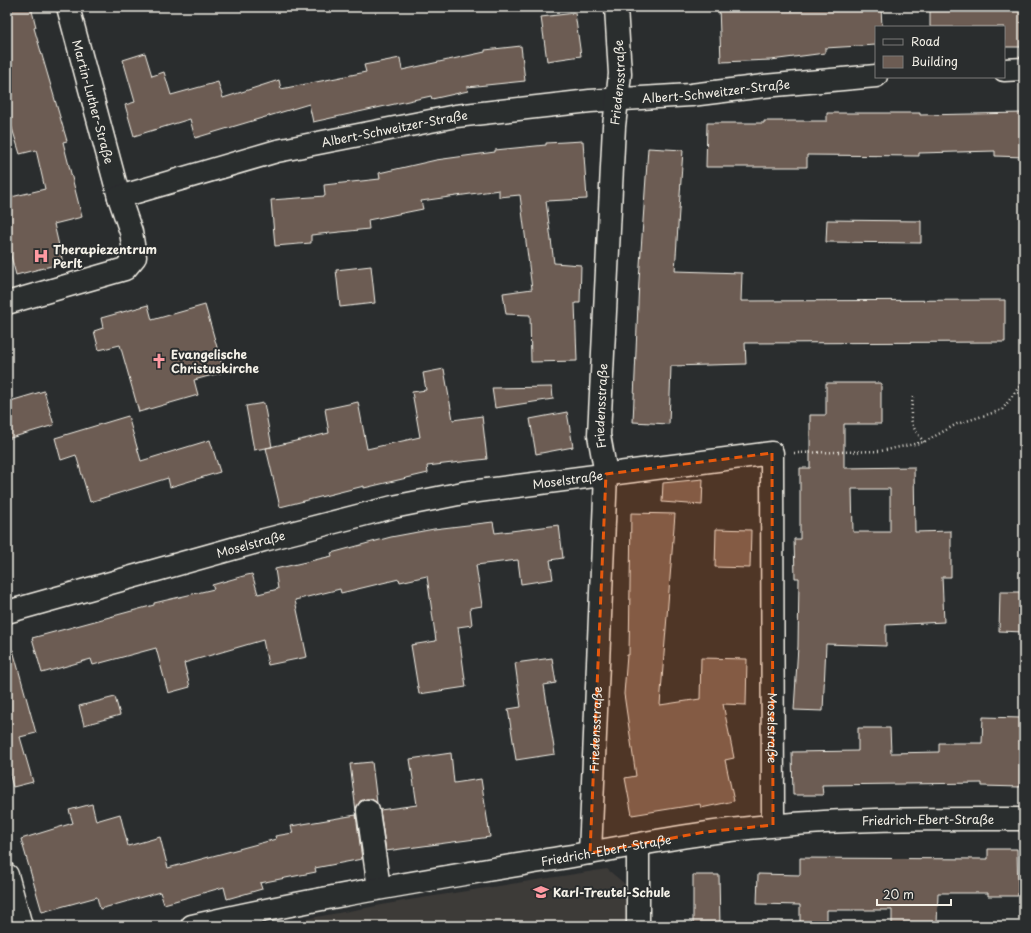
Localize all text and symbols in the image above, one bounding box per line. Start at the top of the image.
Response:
legend [875,26,1005,78]
text: Road [911,32,940,50]
street label: Martin-Luther-Straße [68,38,119,166]
street label: Friedensstraße [605,40,629,126]
text: Building [911,52,958,70]
street label: Albert-Schweitzer-Straße [642,75,791,107]
street label: Albert-Schweitzer-Straße [320,106,469,151]
place label: Therapiezentrum Perlt [53,240,157,272]
hospital icon: Therapiezentrum Perlt [32,247,50,265]
place label: Evangelische Christuskirche [171,345,259,377]
church icon: Evangelische Christuskirche [150,352,168,370]
street label: Friedensstraße [590,363,611,450]
street label: Moselstraße [531,466,604,493]
street label: Moselstraße [214,526,287,562]
street label: Friedensstraße [584,686,606,772]
street label: Moselstraße [764,693,782,763]
street label: Friedrich-Ebert-Straße [862,810,994,829]
street label: Friedrich-Ebert-Straße [540,830,673,870]
scale bar [877,881,951,907]
school or university icon: Karl-Treutel-Schule [532,883,550,901]
place label: Karl-Treutel-Schule [553,883,671,901]
text: 20 m [883,885,914,903]

